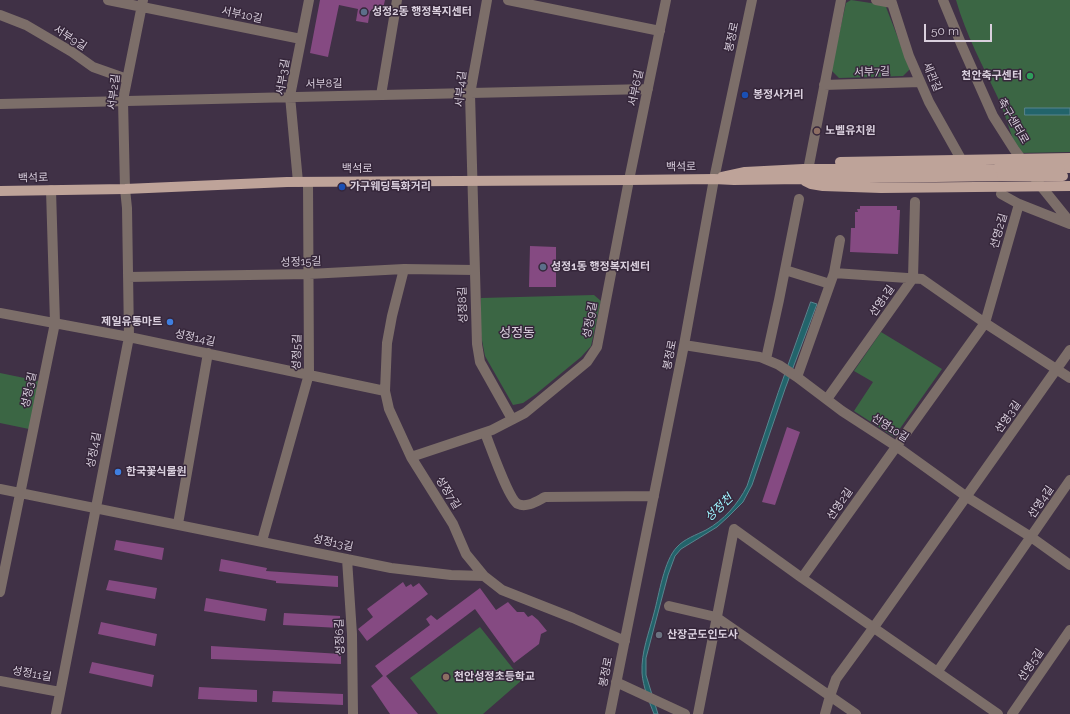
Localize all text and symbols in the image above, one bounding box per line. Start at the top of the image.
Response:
street label: 서부10길 [220,4,264,26]
place label: 성정2동 행정복지센터 [372,5,472,19]
marker: 성정2동 행정복지센터 [359,7,369,17]
scale bar [926,16,994,42]
street label: 봉정로 [722,21,742,53]
street label: 서부9길 [51,23,89,53]
text: 50 m [931,24,959,38]
street label: 서부3길 [274,58,292,96]
street label: 세관길 [920,60,944,94]
street label: 서부7길 [854,65,890,79]
street label: 서부6길 [626,69,646,107]
place label: 천안축구센터 [961,69,1022,83]
street label: 서부4길 [453,70,469,108]
marker: 천안축구센터 [1025,71,1035,81]
street label: 서부2길 [105,73,123,111]
street label: 서부8길 [305,77,343,91]
place label: 봉정사거리 [753,88,804,102]
marker: 봉정사거리 [740,90,750,100]
street label: 축구센터로 [995,96,1031,146]
place label: 노벨유치원 [825,124,876,138]
marker: 노벨유치원 [812,126,822,136]
street label: 백석로 [666,160,696,174]
street label: 백석로 [342,162,372,176]
street label: 백석로 [18,171,48,185]
place label: 가구웨딩특화거리 [350,180,431,194]
marker: 가구웨딩특화거리 [337,182,347,192]
street label: 선영2길 [988,212,1010,250]
street label: 성정15길 [280,255,322,269]
place label: 성정1동 행정복지센터 [551,260,650,274]
marker: 성정1동 행정복지센터 [538,262,548,272]
street label: 선영1길 [867,283,897,319]
street label: 성정8길 [456,286,470,324]
street label: 성정9길 [580,301,600,339]
place label: 제일유통마트 [101,315,162,329]
marker: 제일유통마트 [165,317,175,327]
district label: 성정동 [499,325,535,341]
street label: 성정14길 [174,327,216,349]
street label: 성정5길 [290,334,304,370]
street label: 봉정로 [661,339,679,371]
street label: 성정3길 [19,371,39,409]
street label: 선영3길 [992,398,1024,436]
street label: 선영10길 [869,411,911,445]
street label: 성정4길 [84,431,104,469]
place label: 한국꽃식물원 [126,465,187,479]
marker: 한국꽃식물원 [113,467,123,477]
street label: 성정7길 [433,474,463,512]
street label: 선영4길 [1025,483,1057,521]
street label: 선영2길 [824,485,856,523]
water label: 성정천 [702,491,736,525]
street label: 성정13길 [312,532,354,554]
street label: 성정6길 [333,618,347,656]
place label: 산장군도인도사 [667,628,738,642]
marker: 산장군도인도사 [654,630,664,640]
street label: 선영5길 [1015,646,1047,684]
street label: 봉정로 [597,656,615,688]
street label: 성정11길 [11,664,53,684]
place label: 천안성정초등학교 [454,670,535,684]
marker: 천안성정초등학교 [441,672,451,682]

